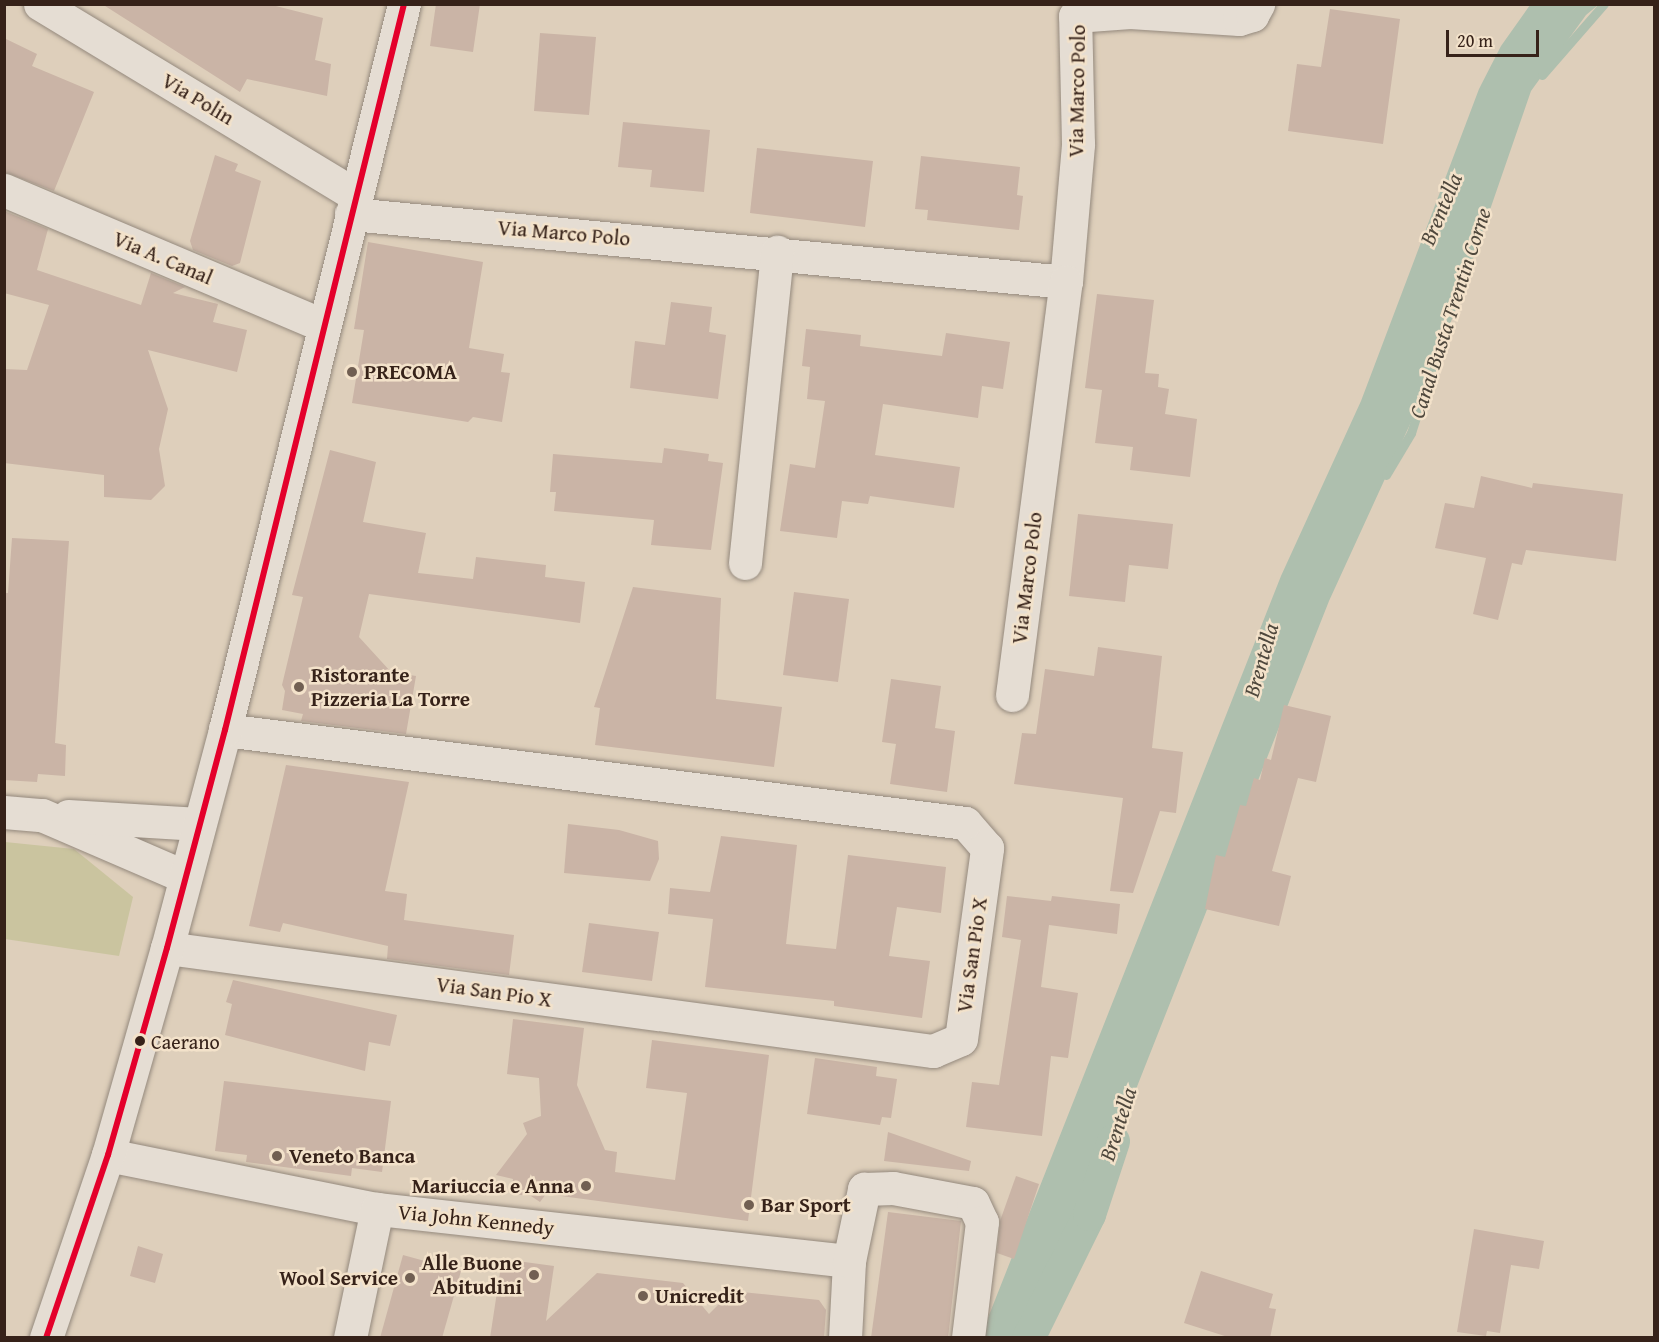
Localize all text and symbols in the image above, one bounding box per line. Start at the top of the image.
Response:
scale bar [1449,18,1542,56]
street label: Via Marco Polo [1063,24,1091,158]
text: 20 m [1457,27,1493,54]
street label: Via Polin [157,68,239,130]
water label: Brentella [1414,169,1468,249]
water label: Canal Busta Trentin Corne [1403,204,1497,422]
street label: Via Marco Polo [497,215,631,251]
street label: Via A. Canal [109,226,217,290]
place label: PRECOMA [364,359,457,385]
marker: PRECOMA [345,365,359,379]
street label: Via Marco Polo [1006,510,1048,646]
water label: Brentella [1238,620,1284,700]
place label: Ristorante Pizzeria La Torre [311,662,470,712]
marker: Ristorante Pizzeria La Torre [292,680,306,694]
street label: Via San Pio X [951,896,993,1014]
street label: Via San Pio X [435,971,553,1013]
place label: Caerano [151,1029,220,1053]
marker: Caerano [134,1035,146,1047]
water label: Brentella [1094,1084,1142,1164]
place label: Veneto Banca [289,1143,415,1169]
marker: Veneto Banca [270,1149,284,1163]
place label: Mariuccia e Anna [412,1173,574,1199]
marker: Mariuccia e Anna [579,1179,593,1193]
place label: Bar Sport [761,1192,851,1218]
marker: Bar Sport [742,1198,756,1212]
street label: Via John Kennedy [397,1199,555,1241]
place label: Alle Buone Abitudini [422,1250,522,1300]
place label: Wool Service [279,1265,398,1291]
marker: Alle Buone Abitudini [527,1268,541,1282]
marker: Wool Service [403,1271,417,1285]
place label: Unicredit [655,1283,744,1309]
marker: Unicredit [636,1289,650,1303]

